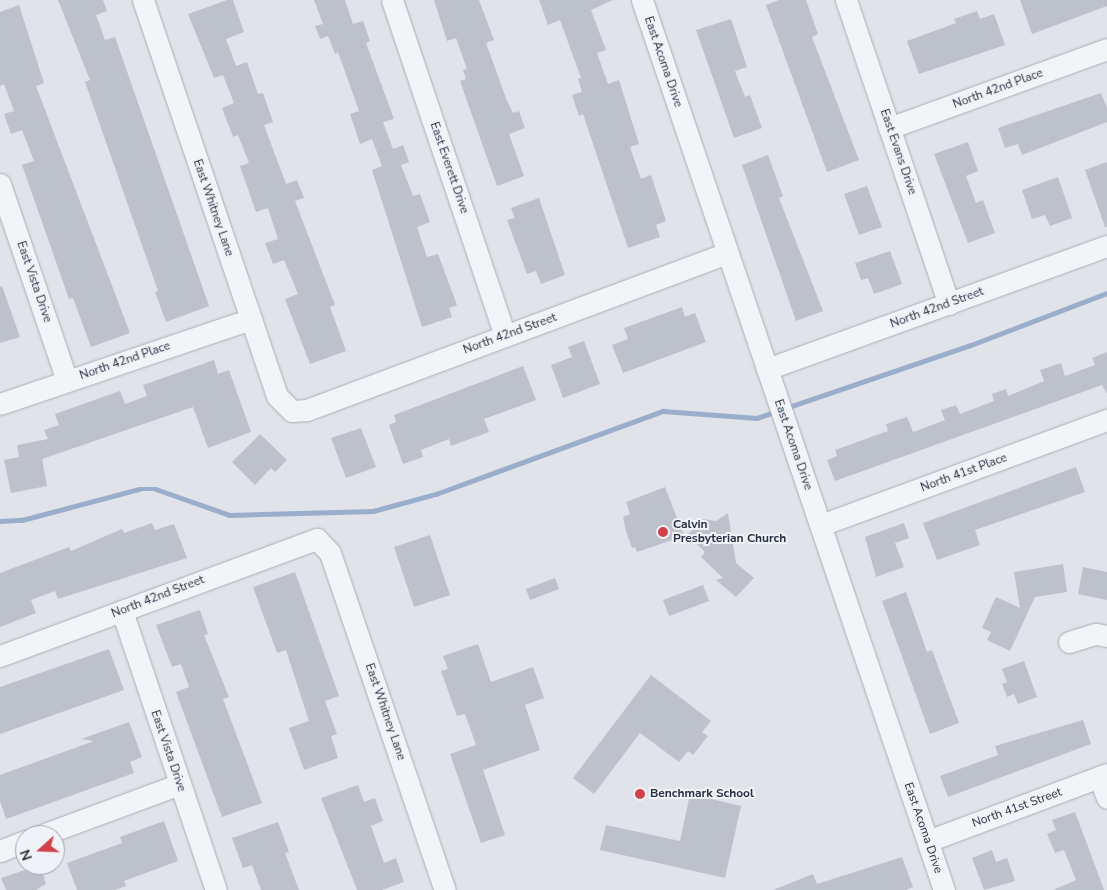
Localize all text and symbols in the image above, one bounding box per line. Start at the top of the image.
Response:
street label: East Acoma Drive [641,15,685,109]
street label: North 42nd Place [951,66,1045,112]
street label: East Evans Drive [877,107,919,197]
street label: East Everett Drive [427,120,471,216]
street label: East Whitney Lane [190,158,236,258]
street label: East Vista Drive [13,239,55,325]
street label: North 42nd Street [888,284,986,332]
street label: North 42nd Street [461,310,559,358]
street label: North 42nd Place [78,339,172,383]
street label: East Acoma Drive [771,398,815,492]
street label: North 41st Place [919,451,1009,495]
place label: Calvin Presbyterian Church [673,518,786,546]
marker: Calvin Presbyterian Church [657,526,669,538]
street label: North 42nd Street [110,573,206,621]
street label: East Whitney Lane [362,662,408,762]
street label: East Vista Drive [147,708,189,794]
street label: East Acoma Drive [901,781,945,875]
street label: North 41st Street [970,785,1064,831]
place label: Benchmark School [650,787,754,801]
marker: Benchmark School [634,788,646,800]
north arrow [15,825,65,875]
text: N [16,847,37,863]

